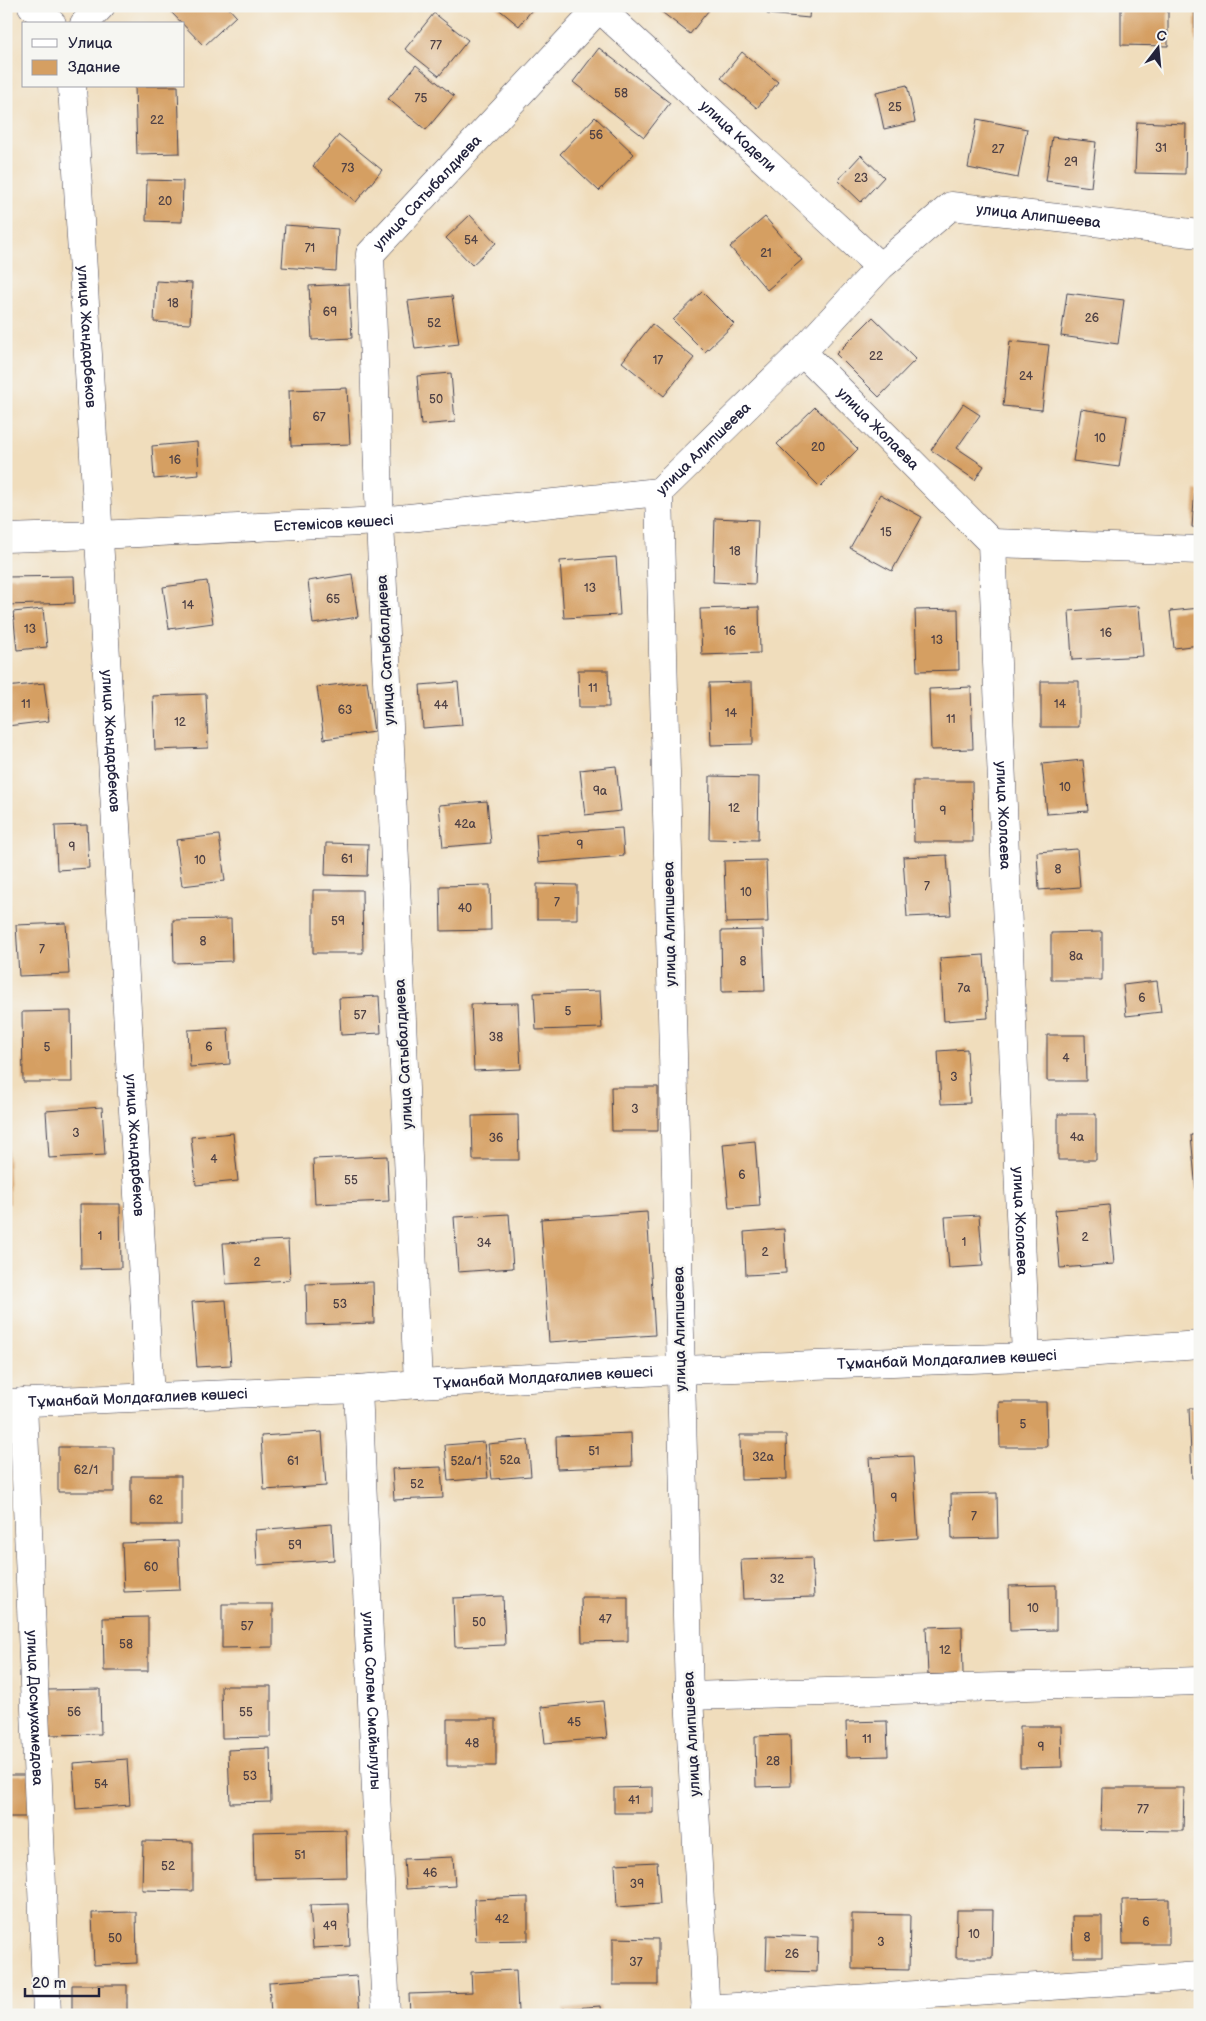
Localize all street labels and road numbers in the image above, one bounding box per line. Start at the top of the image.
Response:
street label: улица Кодели [696,96,780,176]
street label: улица Сатыбалдиева [369,131,486,254]
street label: улица Алипшеева [975,199,1102,232]
street label: улица Жандарбеков [73,265,101,408]
street label: улица Жолаева [833,383,923,474]
street label: улица Алипшеева [652,398,755,499]
street label: Естемісов көшесі [273,510,395,536]
street label: улица Сатыбалдиева [373,574,399,726]
street label: улица Жандарбеков [97,669,125,813]
street label: улица Жолаева [992,761,1015,870]
street label: улица Алипшеева [659,861,681,987]
street label: улица Сатыбалдиева [391,978,417,1130]
street label: улица Жандарбеков [121,1073,149,1217]
street label: улица Жолаева [1009,1166,1032,1276]
street label: улица Алипшеева [669,1266,691,1392]
street label: Тұманбай Молдағалиев көшесі [837,1345,1057,1374]
street label: Тұманбай Молдағалиев көшесі [433,1362,654,1393]
street label: Тұманбай Молдағалиев көшесі [28,1384,248,1412]
street label: улица Салем Смайылулы [358,1611,385,1790]
street label: улица Досмухамедова [22,1630,48,1786]
street label: улица Алипшеева [679,1671,705,1797]

